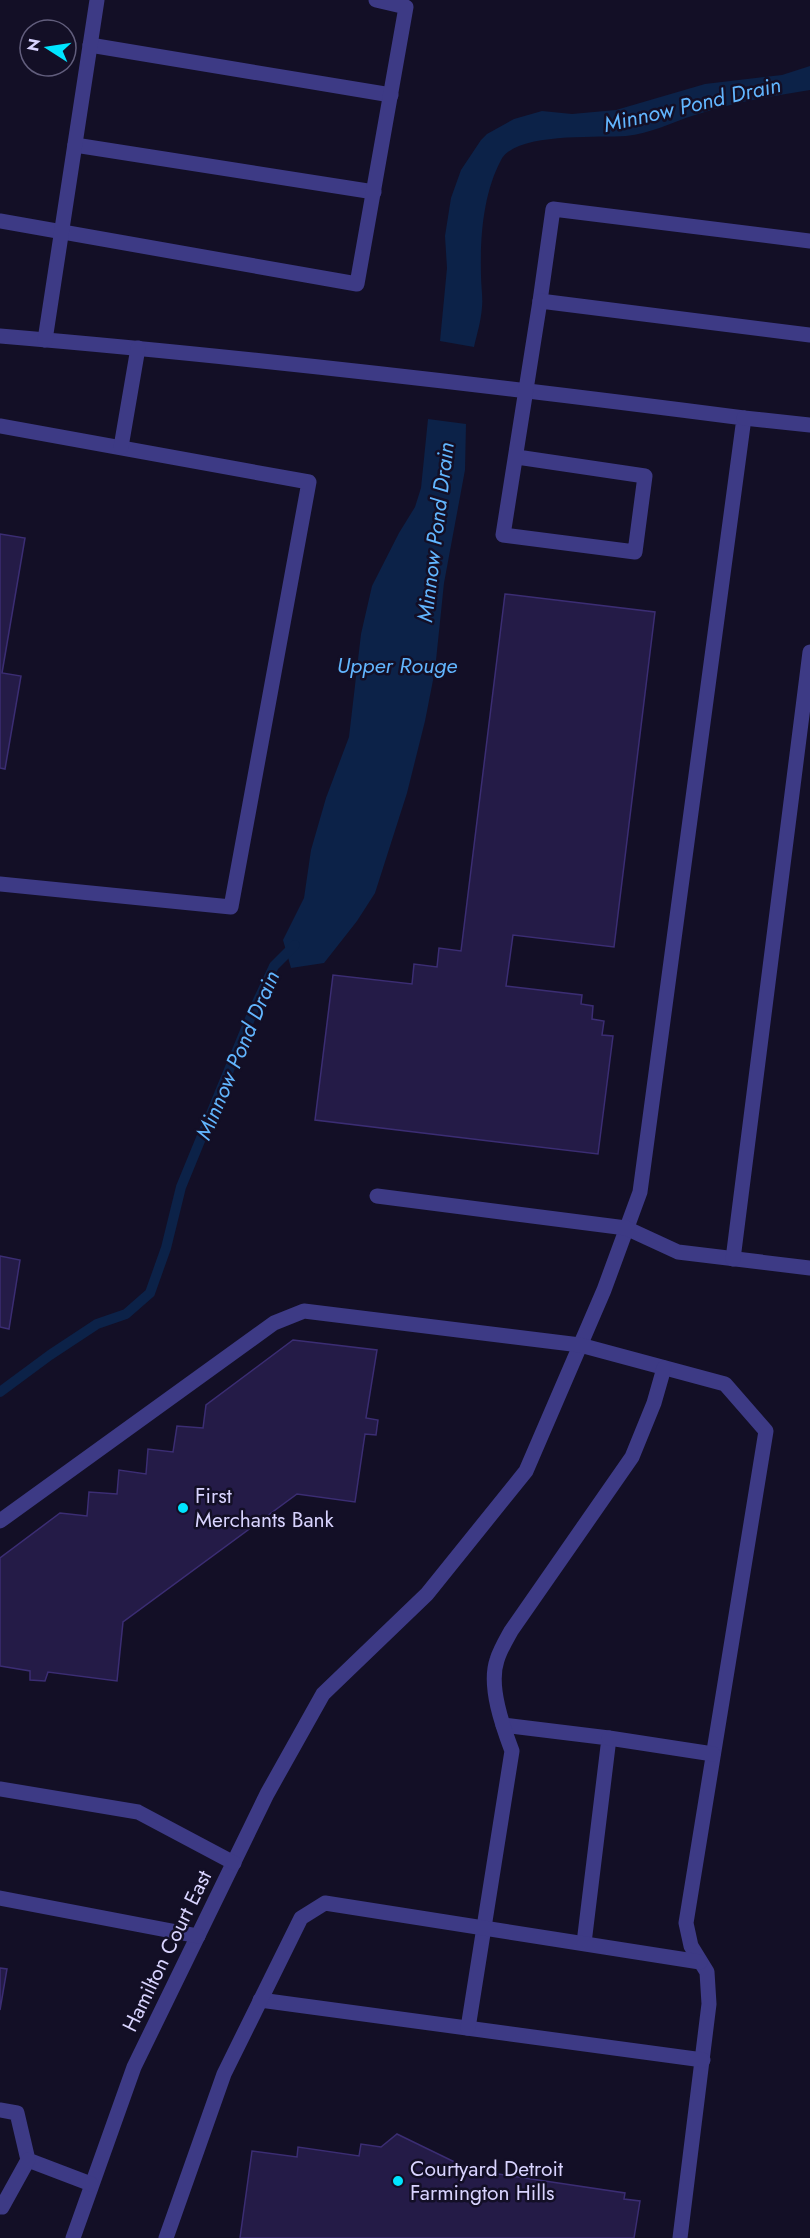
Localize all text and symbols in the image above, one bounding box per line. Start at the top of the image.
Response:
north arrow [18,18,78,78]
text: N [21,36,46,54]
water label: Minnow Pond Drain [600,68,784,140]
water label: Minnow Pond Drain [408,440,462,624]
water label: Upper Rouge [337,649,457,681]
water label: Minnow Pond Drain [187,965,287,1145]
place label: First Merchants Bank [195,1481,335,1535]
marker: First Merchants Bank [176,1501,190,1515]
street label: Hamilton Court East [115,1865,219,2037]
place label: Courtyard Detroit Farmington Hills [410,2154,563,2208]
marker: Courtyard Detroit Farmington Hills [391,2174,405,2188]

